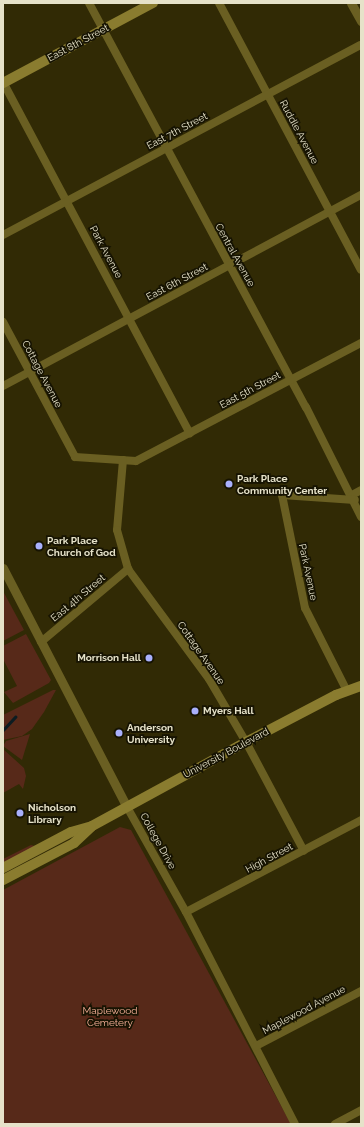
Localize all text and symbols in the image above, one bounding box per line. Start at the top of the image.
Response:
street label: East 8th Street [45,22,111,64]
street label: Ruddle Avenue [277,98,321,166]
street label: East 7th Street [145,110,209,152]
street label: Central Avenue [213,221,257,289]
street label: Park Avenue [87,224,125,280]
street label: East 6th Street [144,261,210,303]
street label: Cottage Avenue [19,338,65,410]
street label: East 5th Street [218,369,282,411]
place label: Park Place Community Center [237,472,327,496]
marker: Park Place Community Center [224,479,234,489]
place label: Park Place Church of God [47,534,116,558]
marker: Park Place Church of God [34,541,44,551]
street label: Park Avenue [296,542,320,602]
street label: East 4th Street [48,572,108,624]
street label: Cottage Avenue [175,619,227,687]
place label: Morrison Hall [77,652,141,664]
marker: Morrison Hall [144,653,154,663]
place label: Myers Hall [203,705,254,717]
marker: Myers Hall [190,706,200,716]
place label: Anderson University [127,721,175,744]
street label: University Boulevard [181,725,271,781]
marker: Anderson University [114,728,124,738]
place label: Nicholson Library [28,801,76,824]
marker: Nicholson Library [15,808,25,818]
street label: College Drive [138,811,178,871]
street label: High Street [243,841,295,875]
street label: Maplewood Avenue [260,983,348,1037]
park label: Maplewood Cemetery [83,1004,137,1028]

